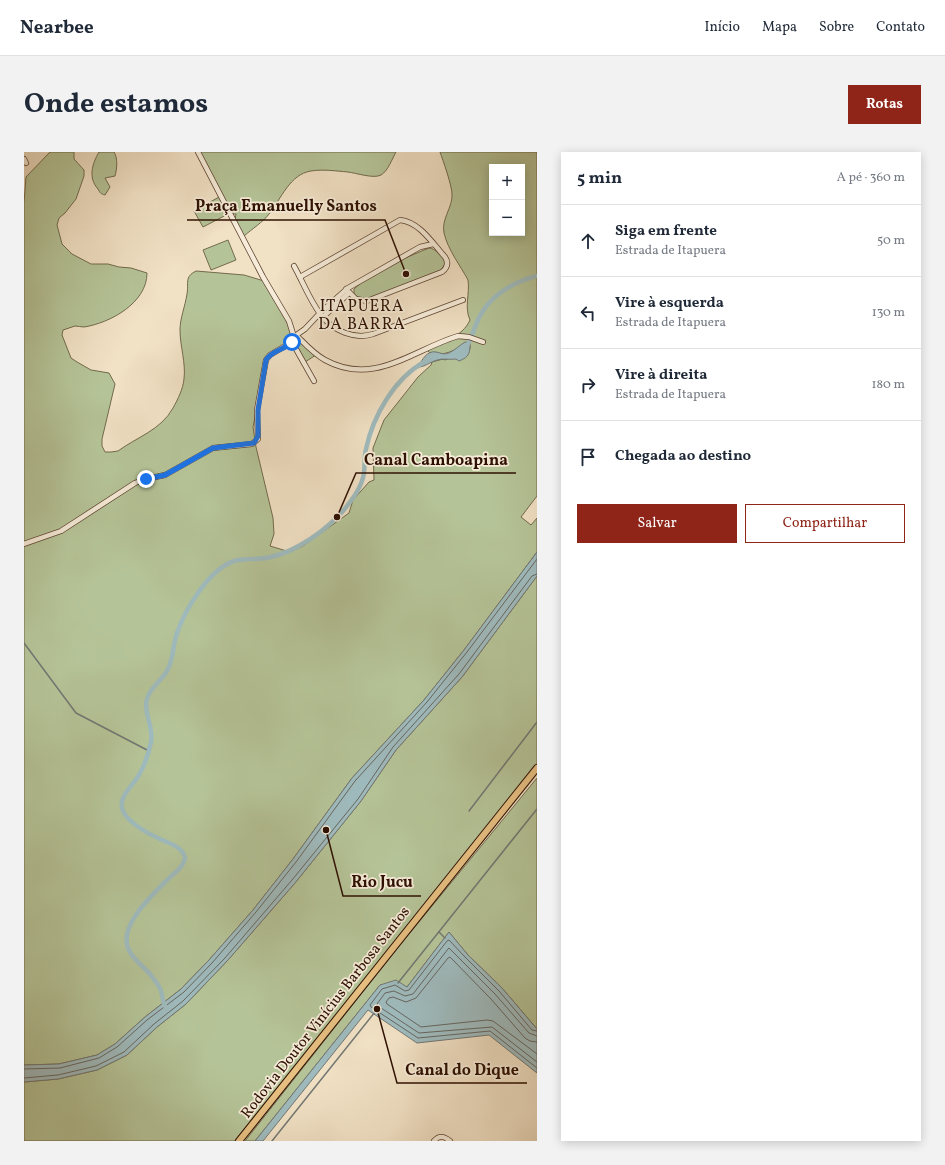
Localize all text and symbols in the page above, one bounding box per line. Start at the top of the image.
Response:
text: Nearbee [20,15,94,41]
text: Início [704,18,740,37]
text: Mapa [762,18,797,37]
text: Sobre [819,18,854,37]
text: Contato [876,18,925,37]
text: Onde estamos [24,85,208,124]
button: Rotas [848,85,921,124]
map controls [489,164,525,236]
button: + [489,164,525,200]
text: 5 min [577,167,622,190]
text: A pé · 360 m [837,169,905,187]
callout: Praça Emanuelly Santos [187,192,385,220]
text: Praça Emanuelly Santos [195,196,377,218]
button: − [489,200,525,236]
text: Siga em frente [615,221,717,242]
icon: ahead [577,230,599,252]
text: 50 m [877,232,905,250]
text: Estrada de Itapuera [615,242,726,260]
text: Vire à esquerda [615,293,724,314]
district label: ITAPUERA DA BARRA [318,296,406,336]
icon: left [577,302,599,324]
text: 130 m [872,304,905,322]
text: Estrada de Itapuera [615,314,726,332]
route start [283,333,301,351]
text: Vire à direita [615,365,707,386]
icon: right [577,374,599,396]
text: 180 m [871,376,905,394]
text: Estrada de Itapuera [615,386,726,404]
callout: Canal Camboapina [356,445,516,473]
icon: arrive [577,446,599,468]
text: Chegada ao destino [615,446,751,467]
text: Canal Camboapina [364,450,508,472]
route end [137,470,155,488]
button: Salvar [577,504,737,543]
button: Compartilhar [745,504,905,543]
callout: Rio Jucu [343,868,421,896]
text: Rio Jucu [351,872,413,894]
street label: Rodovia Doutor Vinícius Barbosa Santos [237,903,416,1123]
callout: Canal do Dique [397,1055,527,1083]
text: Canal do Dique [405,1060,519,1082]

